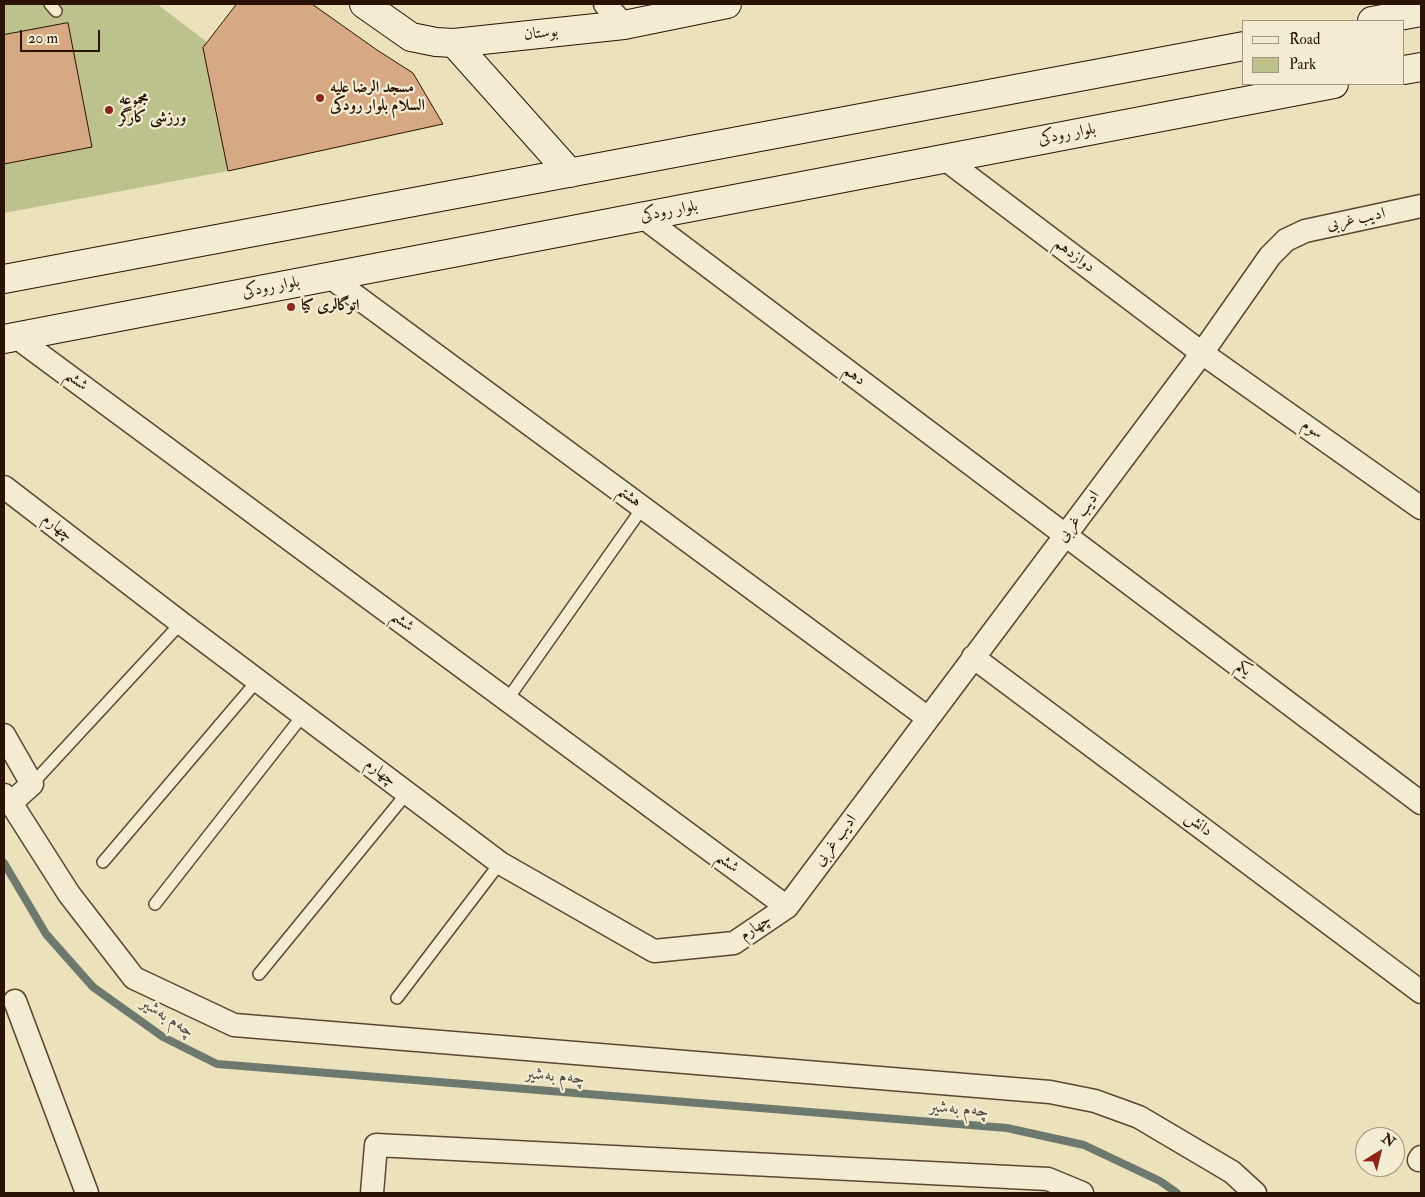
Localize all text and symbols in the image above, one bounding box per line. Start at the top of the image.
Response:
scale bar [22,20,102,52]
legend [1242,20,1405,85]
street label: بوستان [523,23,559,45]
text: 20 m [28,29,58,48]
text: Road [1289,30,1320,49]
text: Park [1289,55,1316,74]
place label: مسجد الرضا علیه السلام بلوار رودکی [330,79,425,117]
place label: مجموعه ورزشی کارگر [119,91,186,129]
marker: مسجد الرضا علیه السلام بلوار رودکی [314,92,326,104]
marker: مجموعه ورزشی کارگر [103,104,115,116]
street label: بلوار رودکی [1037,120,1097,150]
street label: بلوار رودکی [639,197,699,227]
street label: ادیب غربی [1325,204,1387,236]
street label: دوازدهم [1050,234,1098,278]
street label: بلوار رودکی [241,273,301,303]
place label: اتوگالری کیا [301,297,360,317]
marker: اتوگالری کیا [285,301,297,313]
street label: دهم [839,361,869,391]
street label: ششم [61,366,91,396]
street label: سوم [1298,416,1326,444]
street label: هشتم [613,482,645,512]
street label: ادیب غربی [1053,487,1105,547]
street label: چهارم [38,510,76,546]
street label: ششم [387,607,417,637]
street label: یکم [1232,657,1254,681]
street label: چهارم [361,755,399,791]
street label: دانش [1180,808,1216,842]
street label: ادیب غربی [810,811,862,871]
street label: ششم [712,848,742,878]
street label: چهارم [737,911,775,945]
water label: چەم بەشیر [136,993,198,1043]
water label: چەم بەشیر [524,1064,586,1090]
water label: چەم بەشیر [928,1097,990,1123]
north arrow [1355,1127,1405,1177]
text: N [1378,1130,1399,1151]

